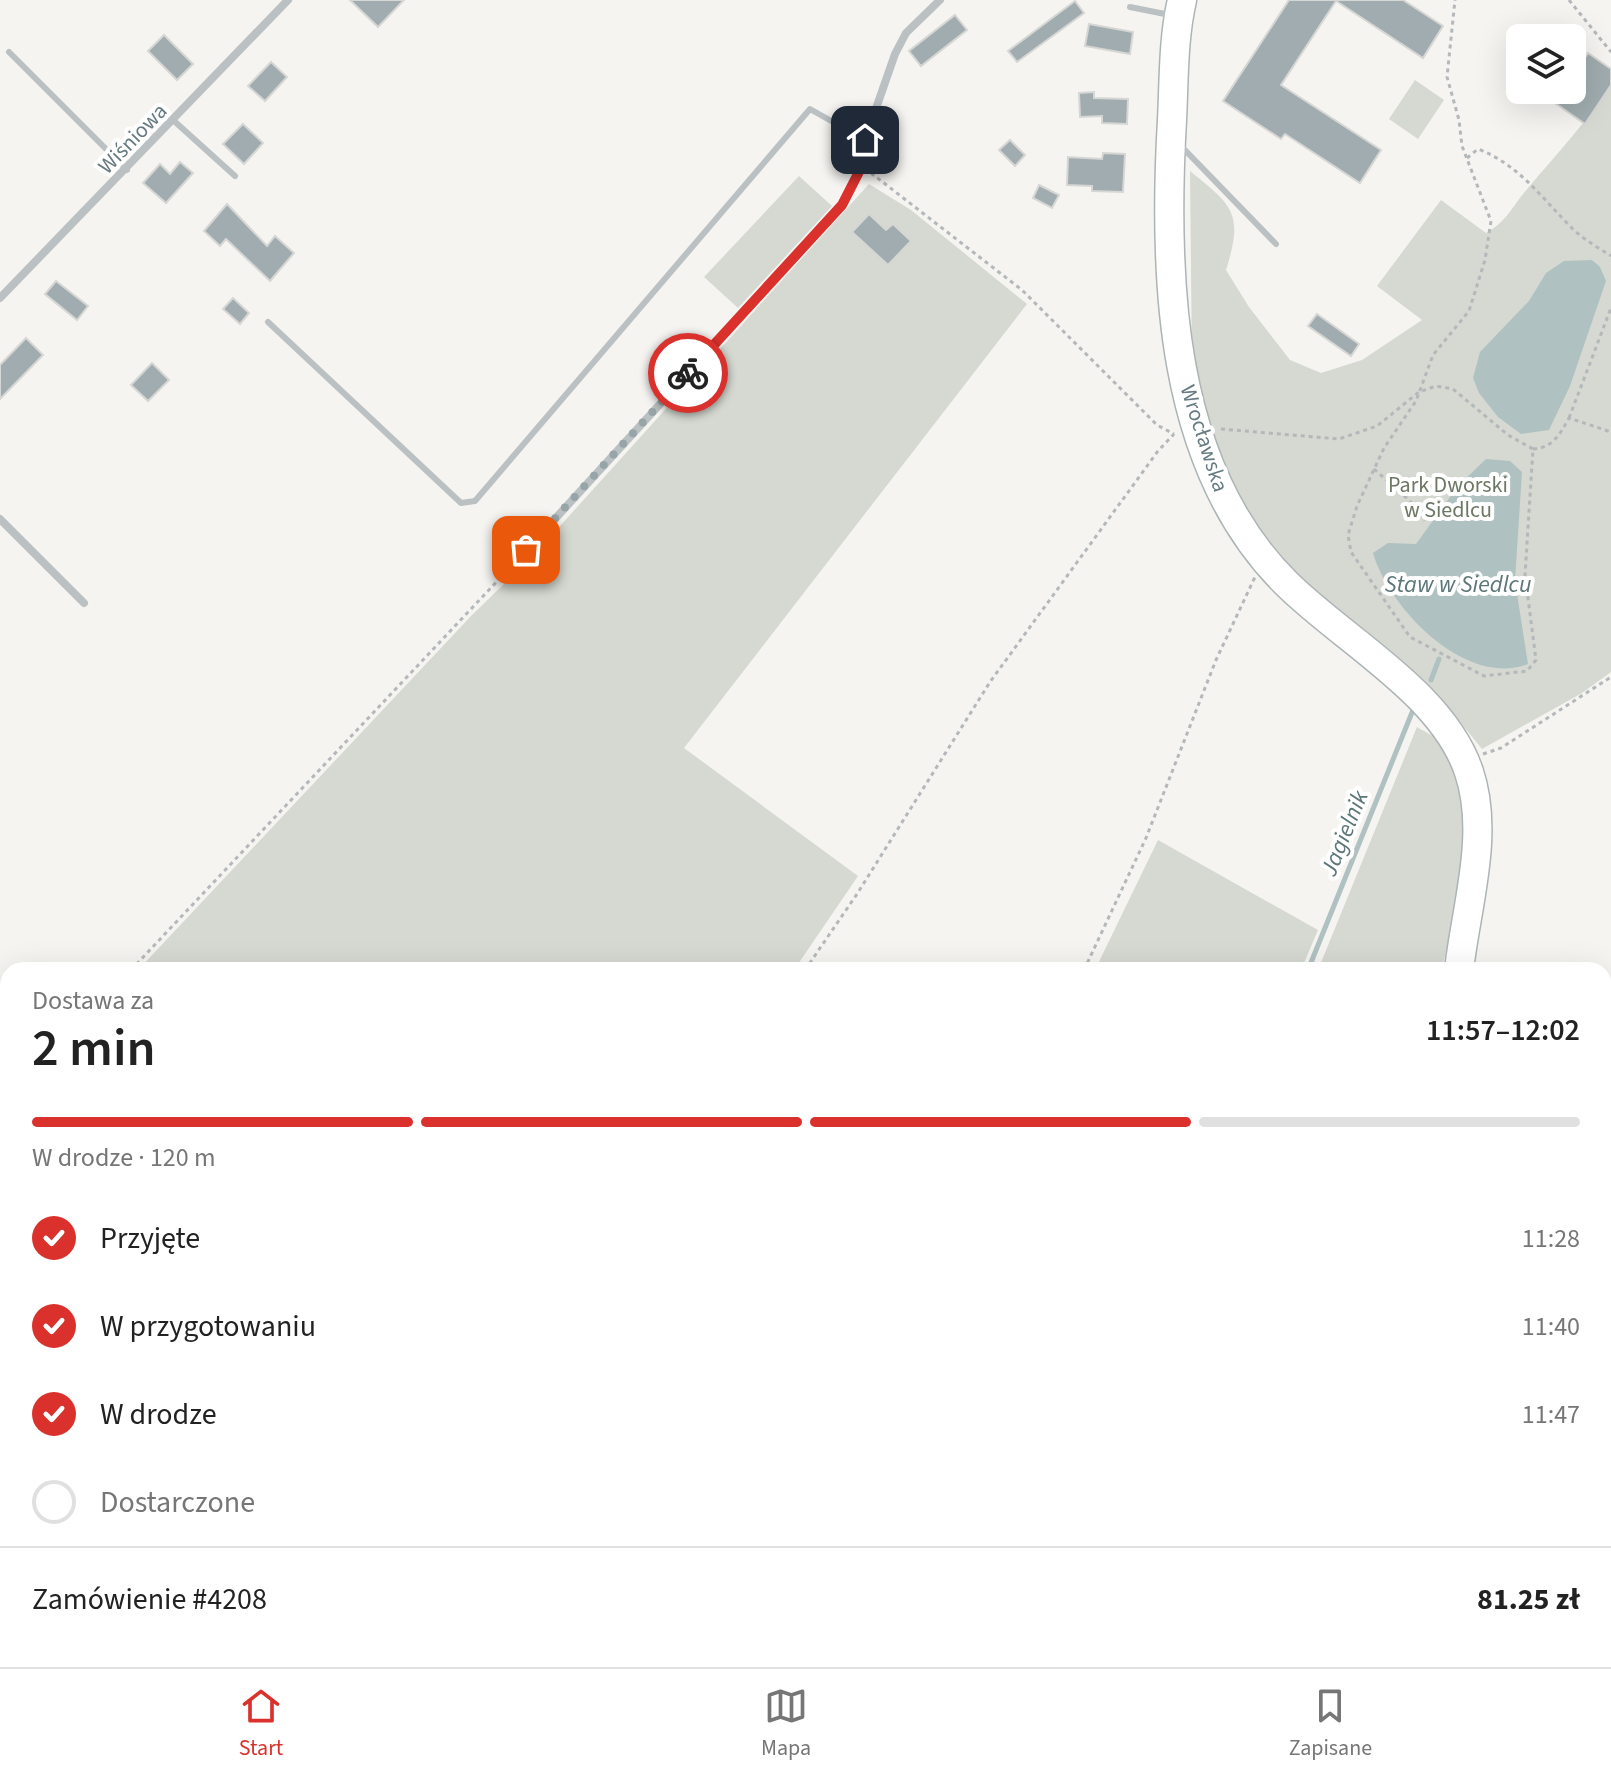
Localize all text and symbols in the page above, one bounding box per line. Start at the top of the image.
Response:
map controls [1506,24,1586,104]
button: layers [1506,24,1586,104]
street label: Wiśniowa [91,96,175,181]
pin [831,106,899,174]
icon: home [843,118,887,162]
courier [648,333,728,413]
icon: bike [666,351,710,395]
street label: Wrocławska [1172,381,1236,496]
park label: Park Dworski w Siedlcu [1388,469,1508,526]
pin [492,516,560,584]
icon: bag [504,528,548,572]
water label: Staw w Siedlcu [1384,567,1532,602]
water label: Jagielnik [1311,785,1378,882]
text: Dostawa za [32,982,154,1019]
text: 11:57–12:02 [1426,1009,1580,1052]
text: 2 min [32,1012,156,1086]
text: W drodze · 120 m [32,1139,215,1176]
icon: check [32,1216,76,1260]
text: Przyjęte [100,1217,200,1260]
text: 11:28 [1522,1220,1580,1257]
icon: check [32,1304,76,1348]
text: W przygotowaniu [100,1305,316,1348]
text: 11:40 [1522,1308,1580,1345]
icon: check [32,1392,76,1436]
text: W drodze [100,1393,217,1436]
text: 11:47 [1522,1396,1580,1433]
text: Dostarczone [100,1481,255,1524]
text: Zamówienie #4208 [32,1578,267,1621]
text: 81.25 zł [1477,1578,1580,1621]
tab: Start [239,1684,283,1764]
tab: Mapa [761,1684,811,1764]
tab: Zapisane [1289,1684,1372,1764]

